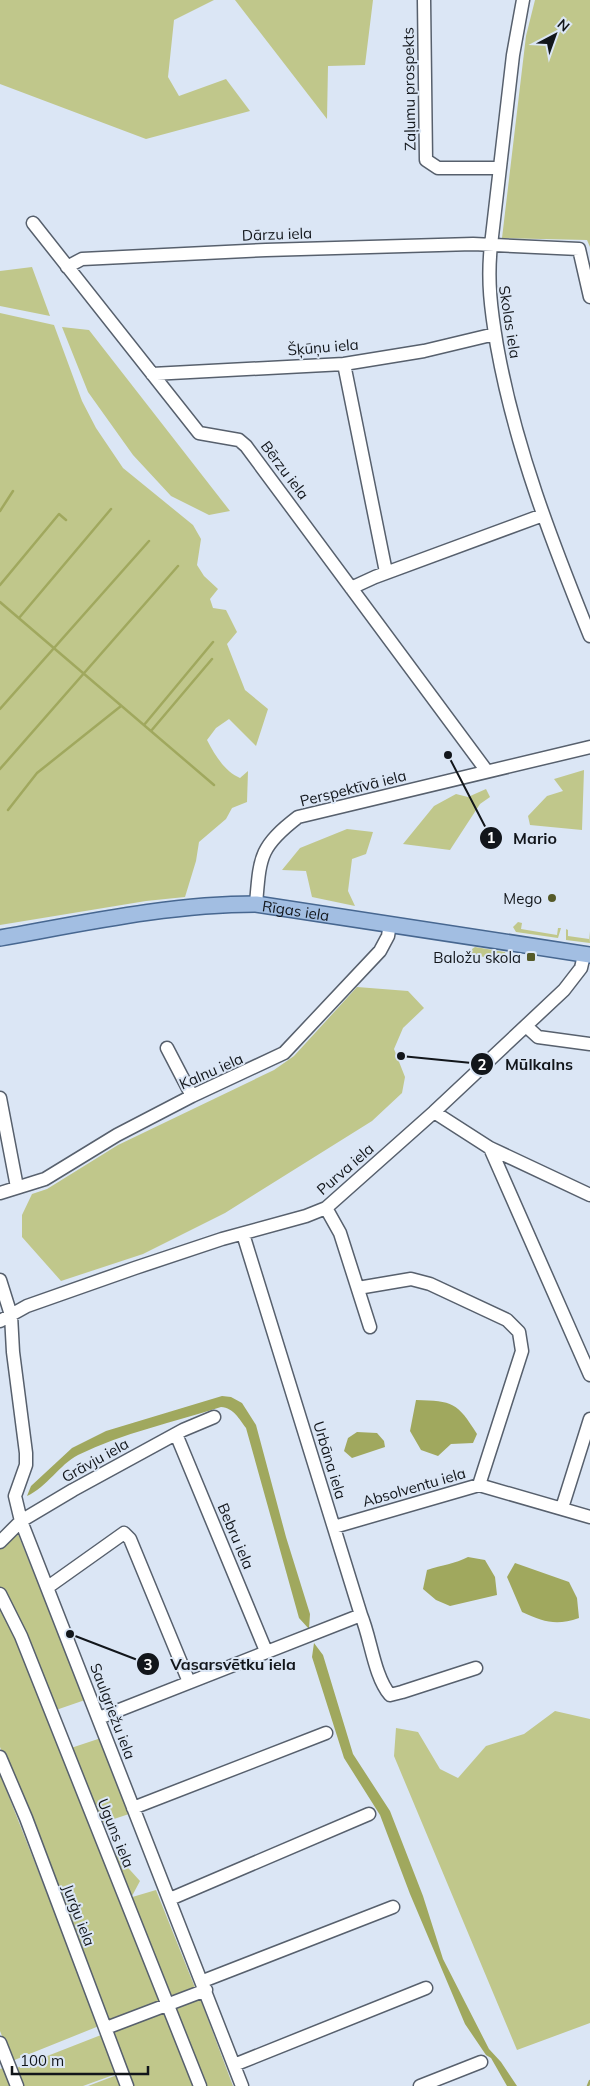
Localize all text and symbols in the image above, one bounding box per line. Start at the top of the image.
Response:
north arrow [530,10,580,60]
text: N [554,15,573,35]
street label: Zaļumu prospekts [398,27,420,151]
street label: Dārzu iela [242,223,312,245]
street label: Skolas iela [495,284,525,360]
street label: Šķūņu iela [287,334,359,360]
street label: Bērzu iela [257,437,313,503]
street label: Perspektīvā iela [298,766,408,810]
callout: Mario [479,822,567,853]
text: 1 [486,828,496,847]
text: Mario [513,828,557,848]
place label: Mego [503,889,542,908]
marker: Mego [546,892,558,904]
street label: Rīgas iela [261,896,331,925]
place label: Baložu skola [433,948,521,967]
marker: Baložu skola [525,951,537,963]
street label: Kalnu iela [176,1049,246,1093]
callout: Mūlkalns [470,1049,583,1080]
text: Mūlkalns [505,1054,573,1074]
text: 2 [477,1055,487,1074]
street label: Purva iela [313,1139,377,1199]
street label: Urbāna iela [309,1419,351,1501]
street label: Grāvju iela [58,1434,132,1486]
street label: Absolventu iela [360,1463,468,1511]
street label: Bebru iela [214,1500,258,1572]
callout: Vasarsvētku iela [135,1649,306,1680]
text: Vasarsvētku iela [169,1654,296,1674]
text: 3 [143,1655,153,1674]
street label: Saulgriežu iela [86,1660,140,1762]
street label: Uguns iela [93,1796,139,1870]
street label: Jurģu iela [59,1881,99,1949]
scale bar [12,2044,149,2076]
text: 100 m [20,2051,64,2070]

